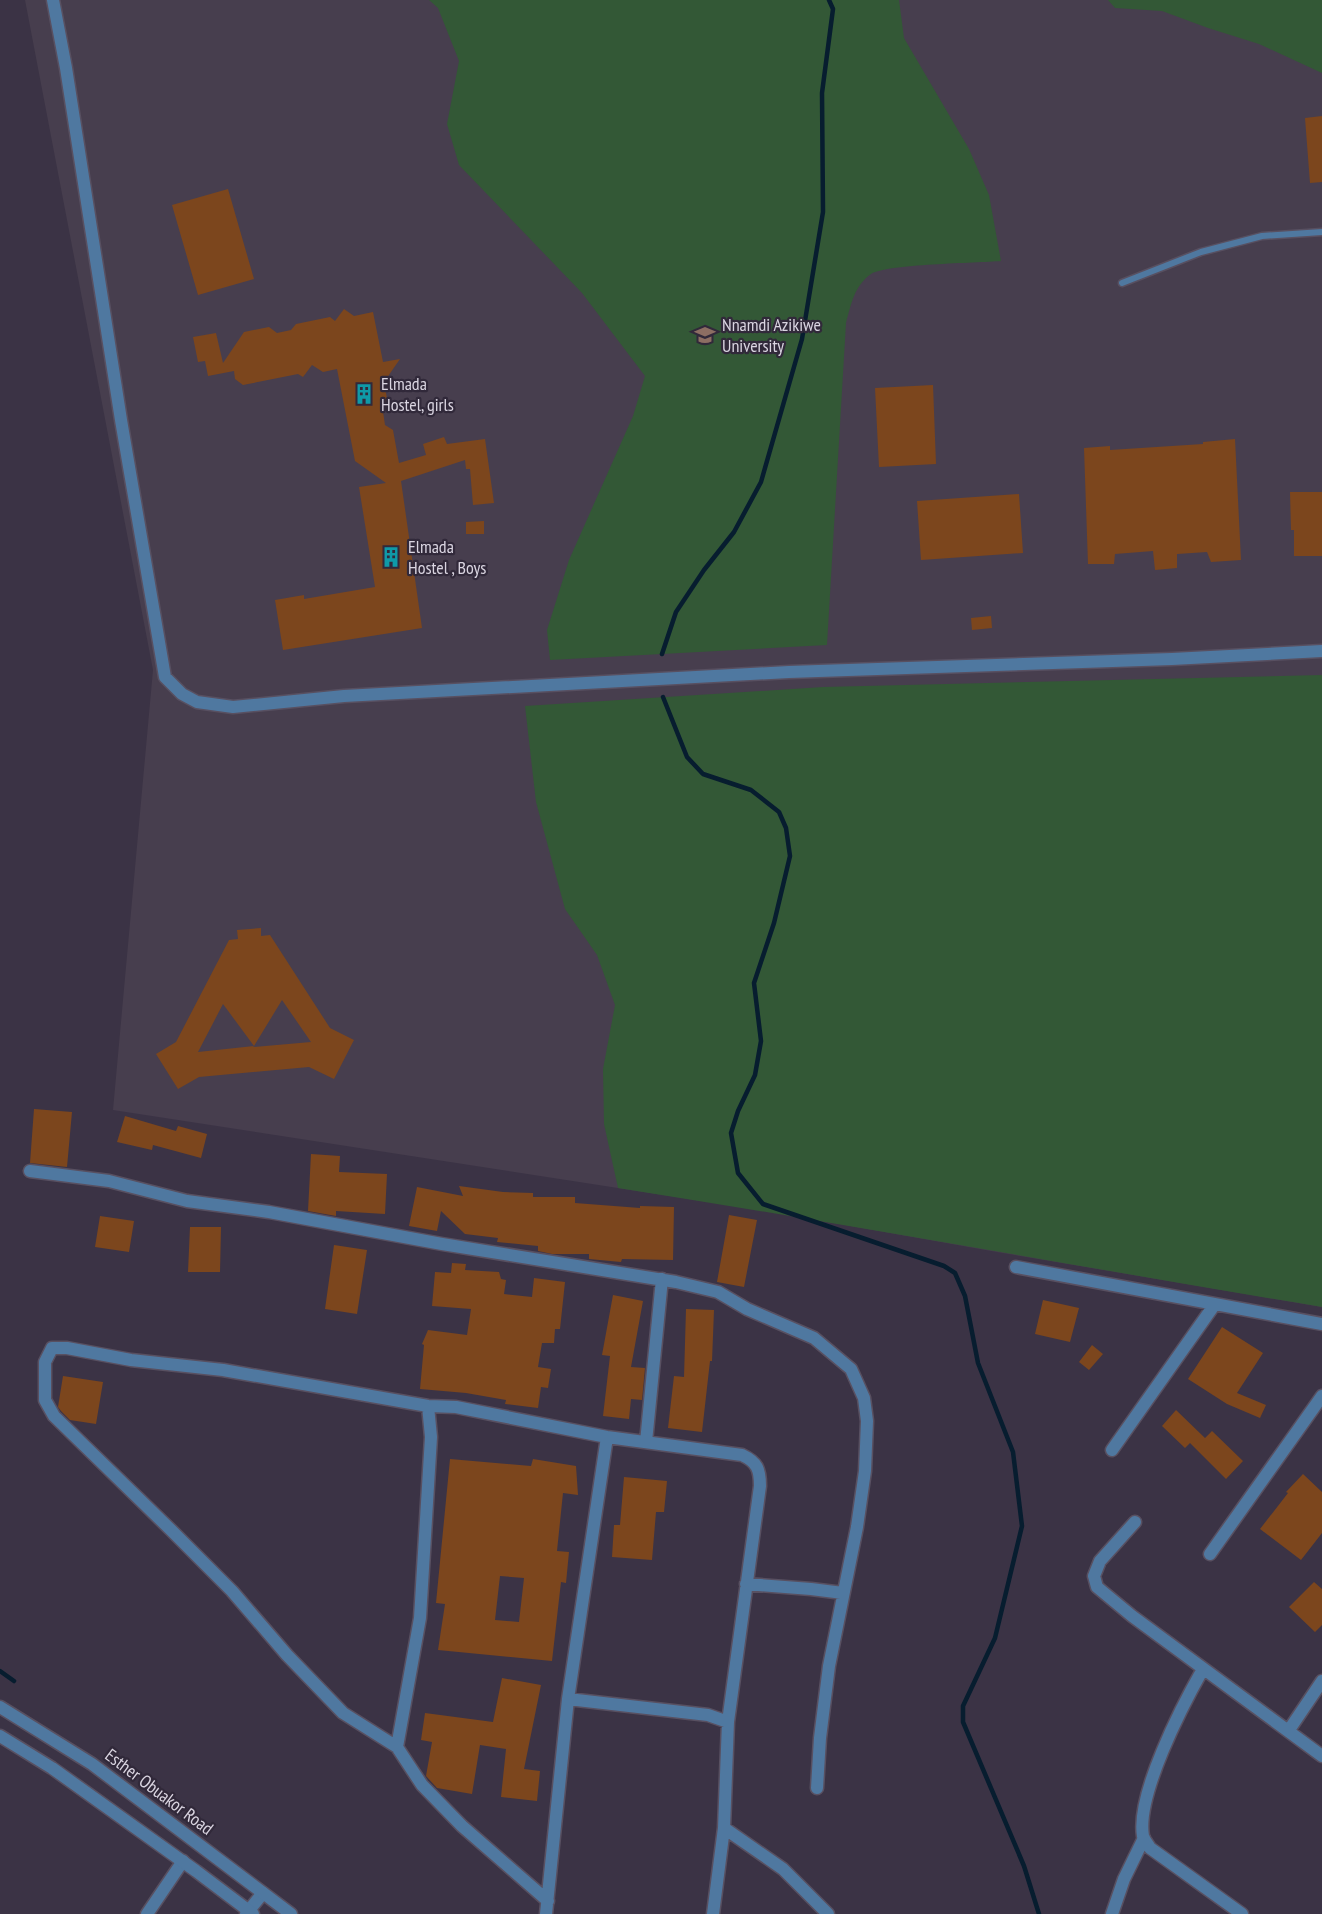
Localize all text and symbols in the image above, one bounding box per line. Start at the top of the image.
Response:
place label: Nnamdi Azikiwe University [722,313,821,357]
school or university icon: Nnamdi Azikiwe University [693,323,717,347]
place label: Elmada Hostel, girls [381,372,454,416]
building icon: Elmada Hostel, girls [352,382,376,406]
place label: Elmada Hostel , Boys [408,535,486,579]
building icon: Elmada Hostel , Boys [379,545,403,569]
street label: Esther Obuakor Road [101,1743,218,1840]

